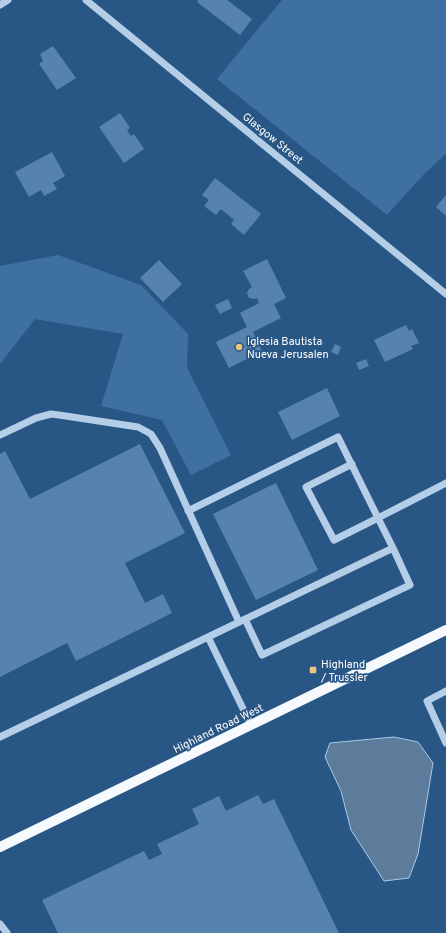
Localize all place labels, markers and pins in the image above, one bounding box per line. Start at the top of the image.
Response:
place label: Iglesia Bautista Nueva Jerusalen [247,335,329,362]
marker: Iglesia Bautista Nueva Jerusalen [234,342,244,352]
place label: Highland / Trussler [320,658,369,685]
marker: Highland / Trussler [308,665,318,675]

